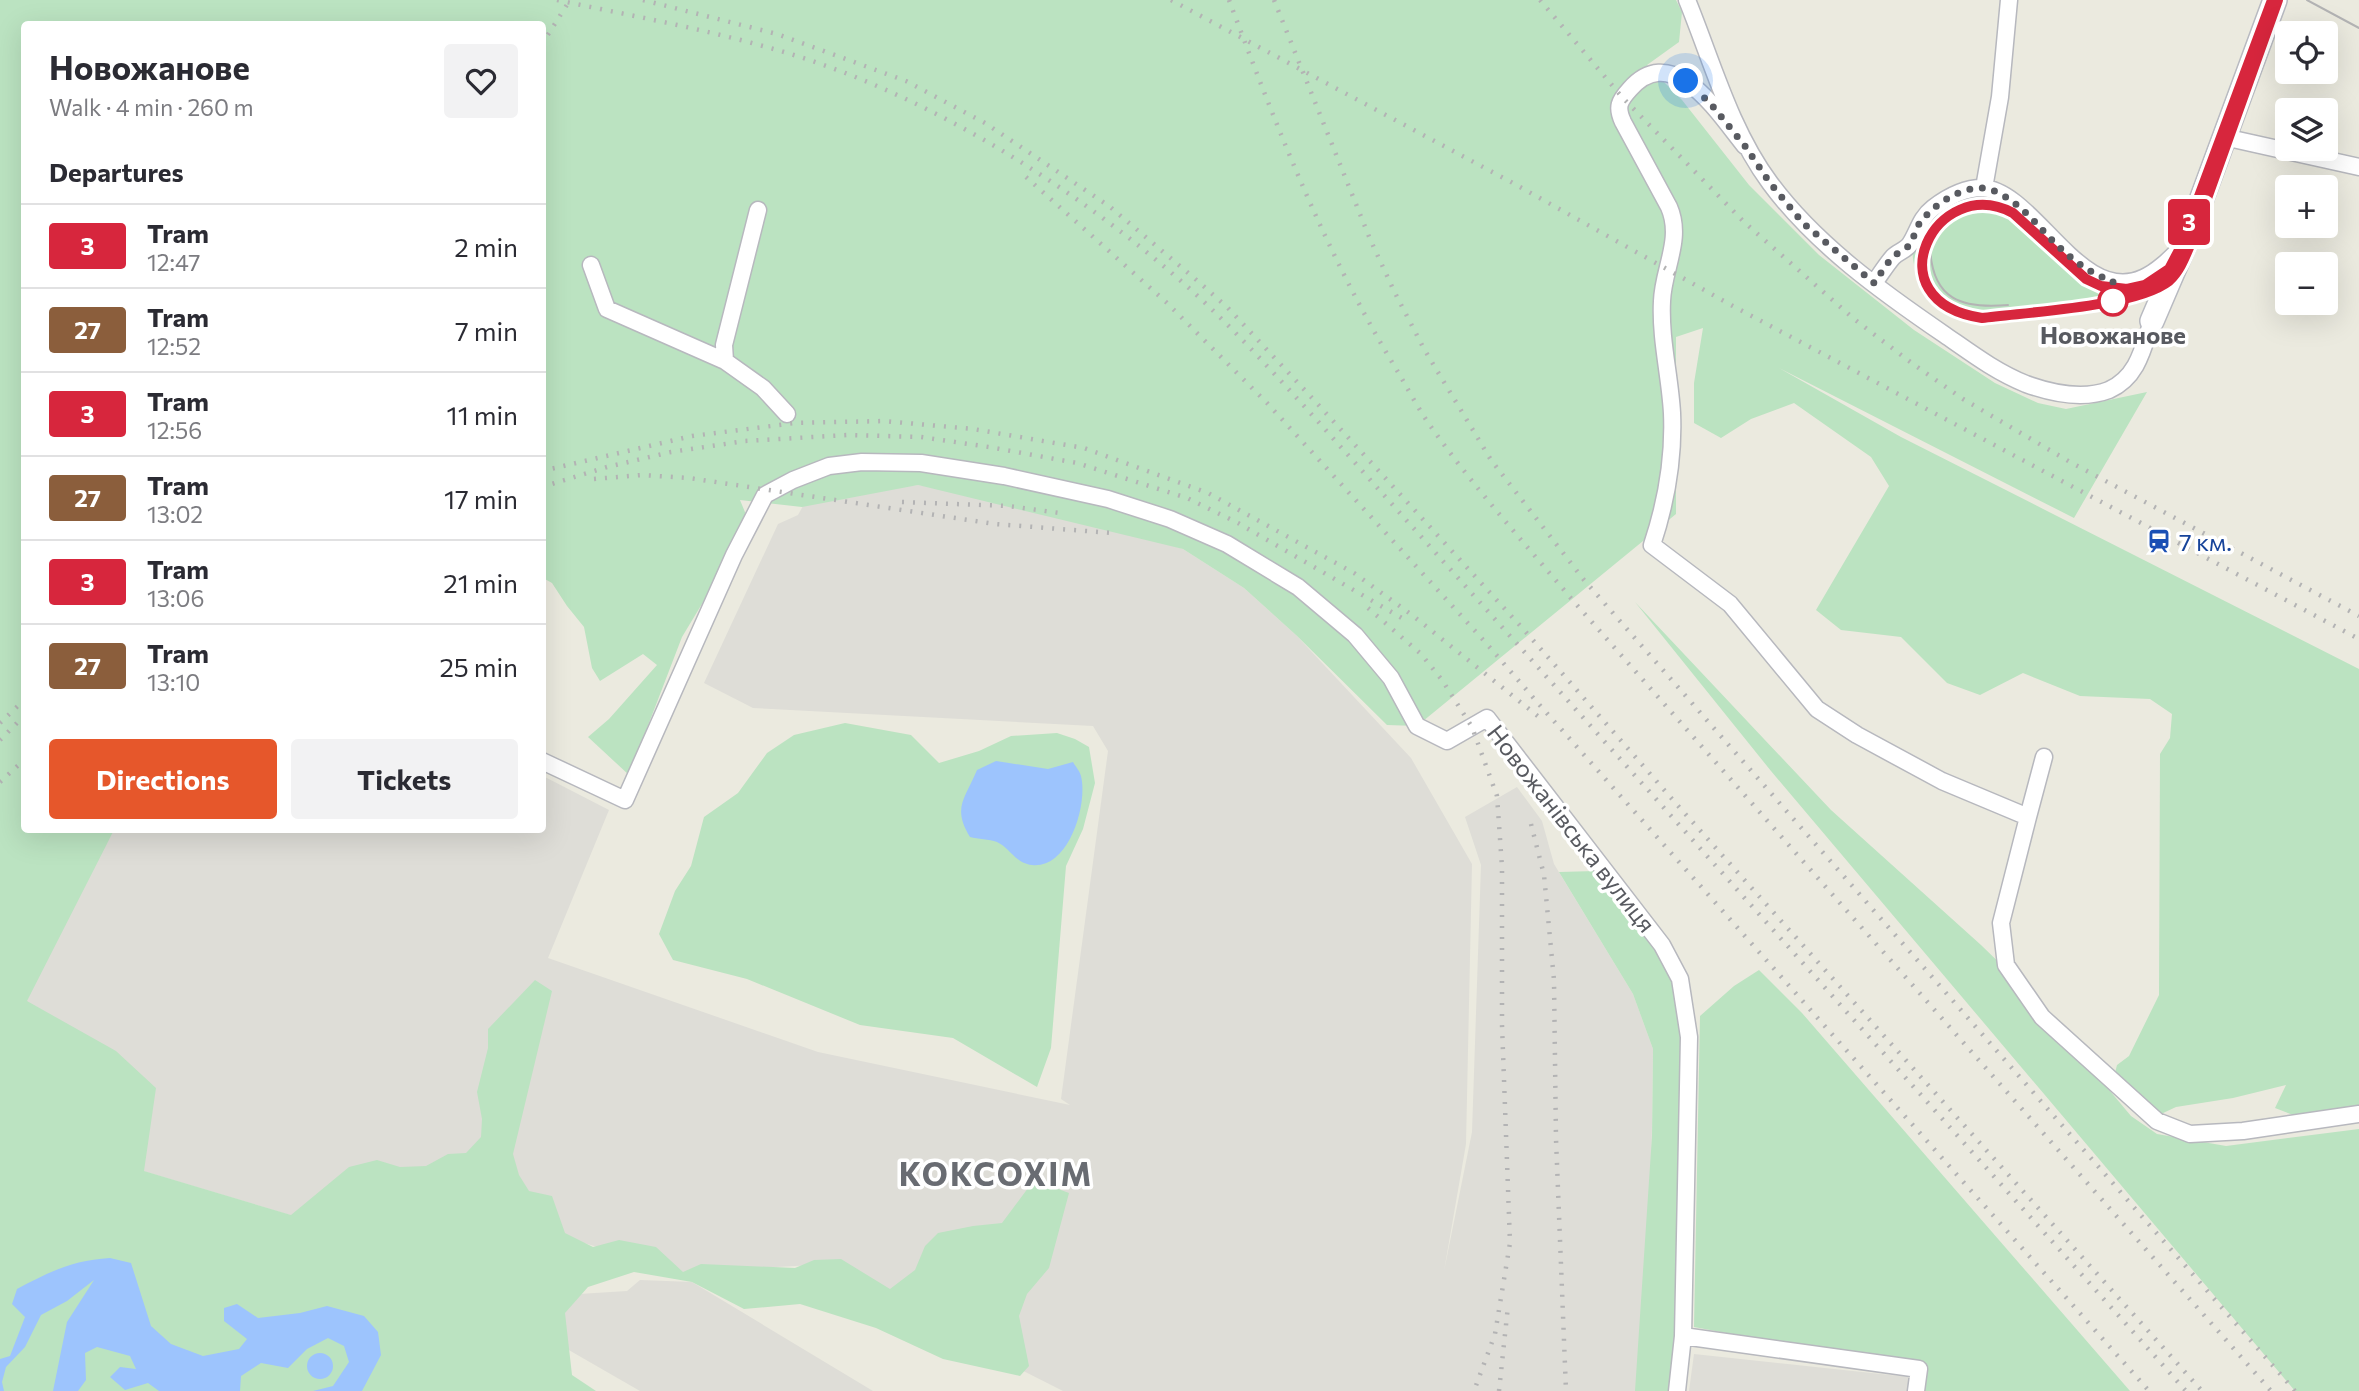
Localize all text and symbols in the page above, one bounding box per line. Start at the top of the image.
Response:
map controls [2275,21,2338,315]
button: locate [2275,21,2338,84]
button: heart [444,44,518,118]
text: Новожанове [49,46,250,87]
your location [1668,63,1703,98]
text: Walk · 4 min · 260 m [49,93,254,121]
button: layers [2275,98,2338,161]
text: Departures [49,156,184,187]
button: + [2275,175,2338,238]
line badge: 3 [2166,199,2212,245]
text: 3 [2182,207,2196,236]
text: Tram [147,217,209,248]
text: 3 [81,231,94,260]
text: 2 min [454,231,518,262]
text: 12:47 [147,248,201,276]
button: − [2275,252,2338,315]
marker: Новожанове [2098,286,2128,316]
text: Tram [147,301,209,332]
text: 27 [74,315,101,344]
text: 7 min [455,315,518,346]
place label: Новожанове [2040,320,2186,349]
text: 12:52 [147,332,201,360]
text: Tram [147,385,209,416]
text: 3 [81,399,94,428]
text: 11 min [447,399,518,430]
text: 12:56 [147,416,202,444]
text: Tram [147,469,209,500]
text: 27 [74,483,101,512]
text: 17 min [444,483,518,514]
text: 13:02 [147,500,203,528]
station icon: 7 км. [2145,527,2173,555]
place label: 7 км. [2179,527,2232,556]
text: Tram [147,553,209,584]
text: 3 [81,567,94,596]
text: 21 min [443,567,518,598]
text: 13:06 [147,584,204,612]
text: Tram [147,637,209,668]
text: 27 [74,651,101,680]
text: 25 min [439,651,518,682]
text: 13:10 [147,668,200,696]
street label: Новожанівська вулиця [1482,718,1662,938]
button: Directions [49,739,277,819]
button: Tickets [291,739,518,819]
district label: КОКСОХІМ [899,1153,1093,1193]

